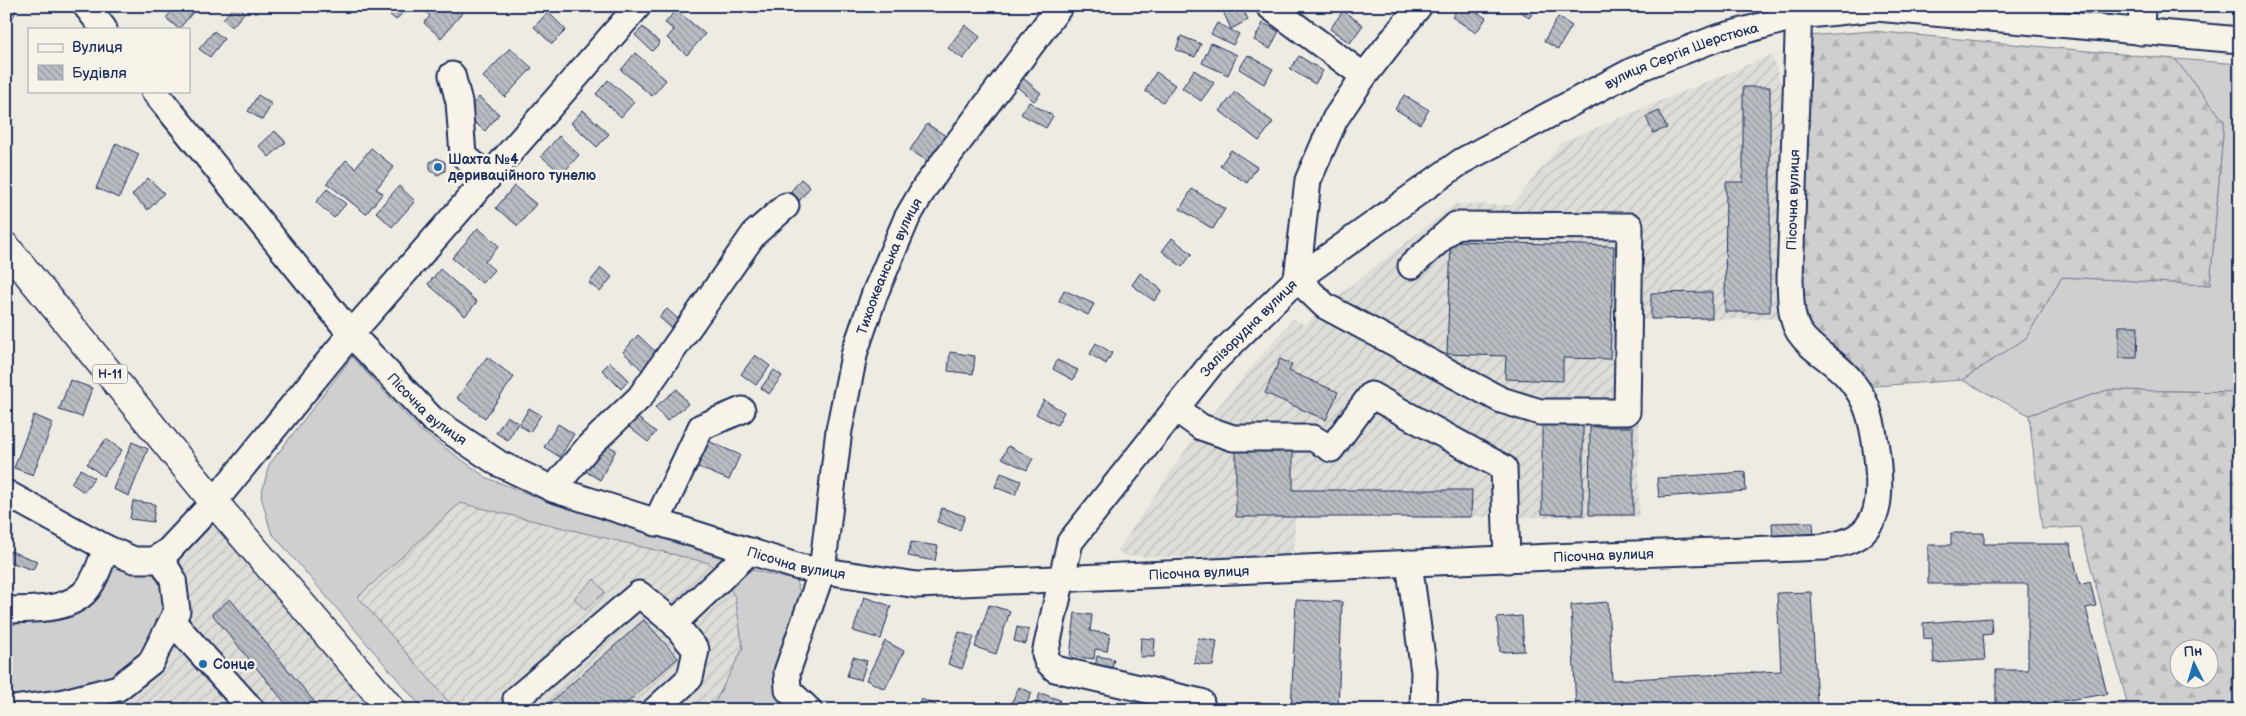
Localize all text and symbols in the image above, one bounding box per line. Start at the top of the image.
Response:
street label: вулиця Сергія Шерстюка [1601,19,1761,93]
legend [28,28,190,92]
text: Вулиця [72,38,123,57]
text: Будівля [72,64,127,83]
street label: Пісочна вулиця [1782,149,1803,251]
place label: Шахта №4 дериваційного тунелю [447,151,596,184]
marker: Шахта №4 дериваційного тунелю [432,161,444,173]
street label: Тихоокеанська вулиця [853,194,926,337]
street label: Залізорудна вулиця [1196,275,1300,380]
road number: Н-11 [92,364,128,384]
street label: Пісочна вулиця [384,369,470,449]
street label: Пісочна вулиця [745,543,847,583]
street label: Пісочна вулиця [1553,545,1655,565]
street label: Пісочна вулиця [1148,562,1250,583]
north arrow [2168,638,2218,688]
text: Пн [2183,642,2203,661]
place label: Сонце [213,656,255,673]
marker: Сонце [197,658,209,670]

